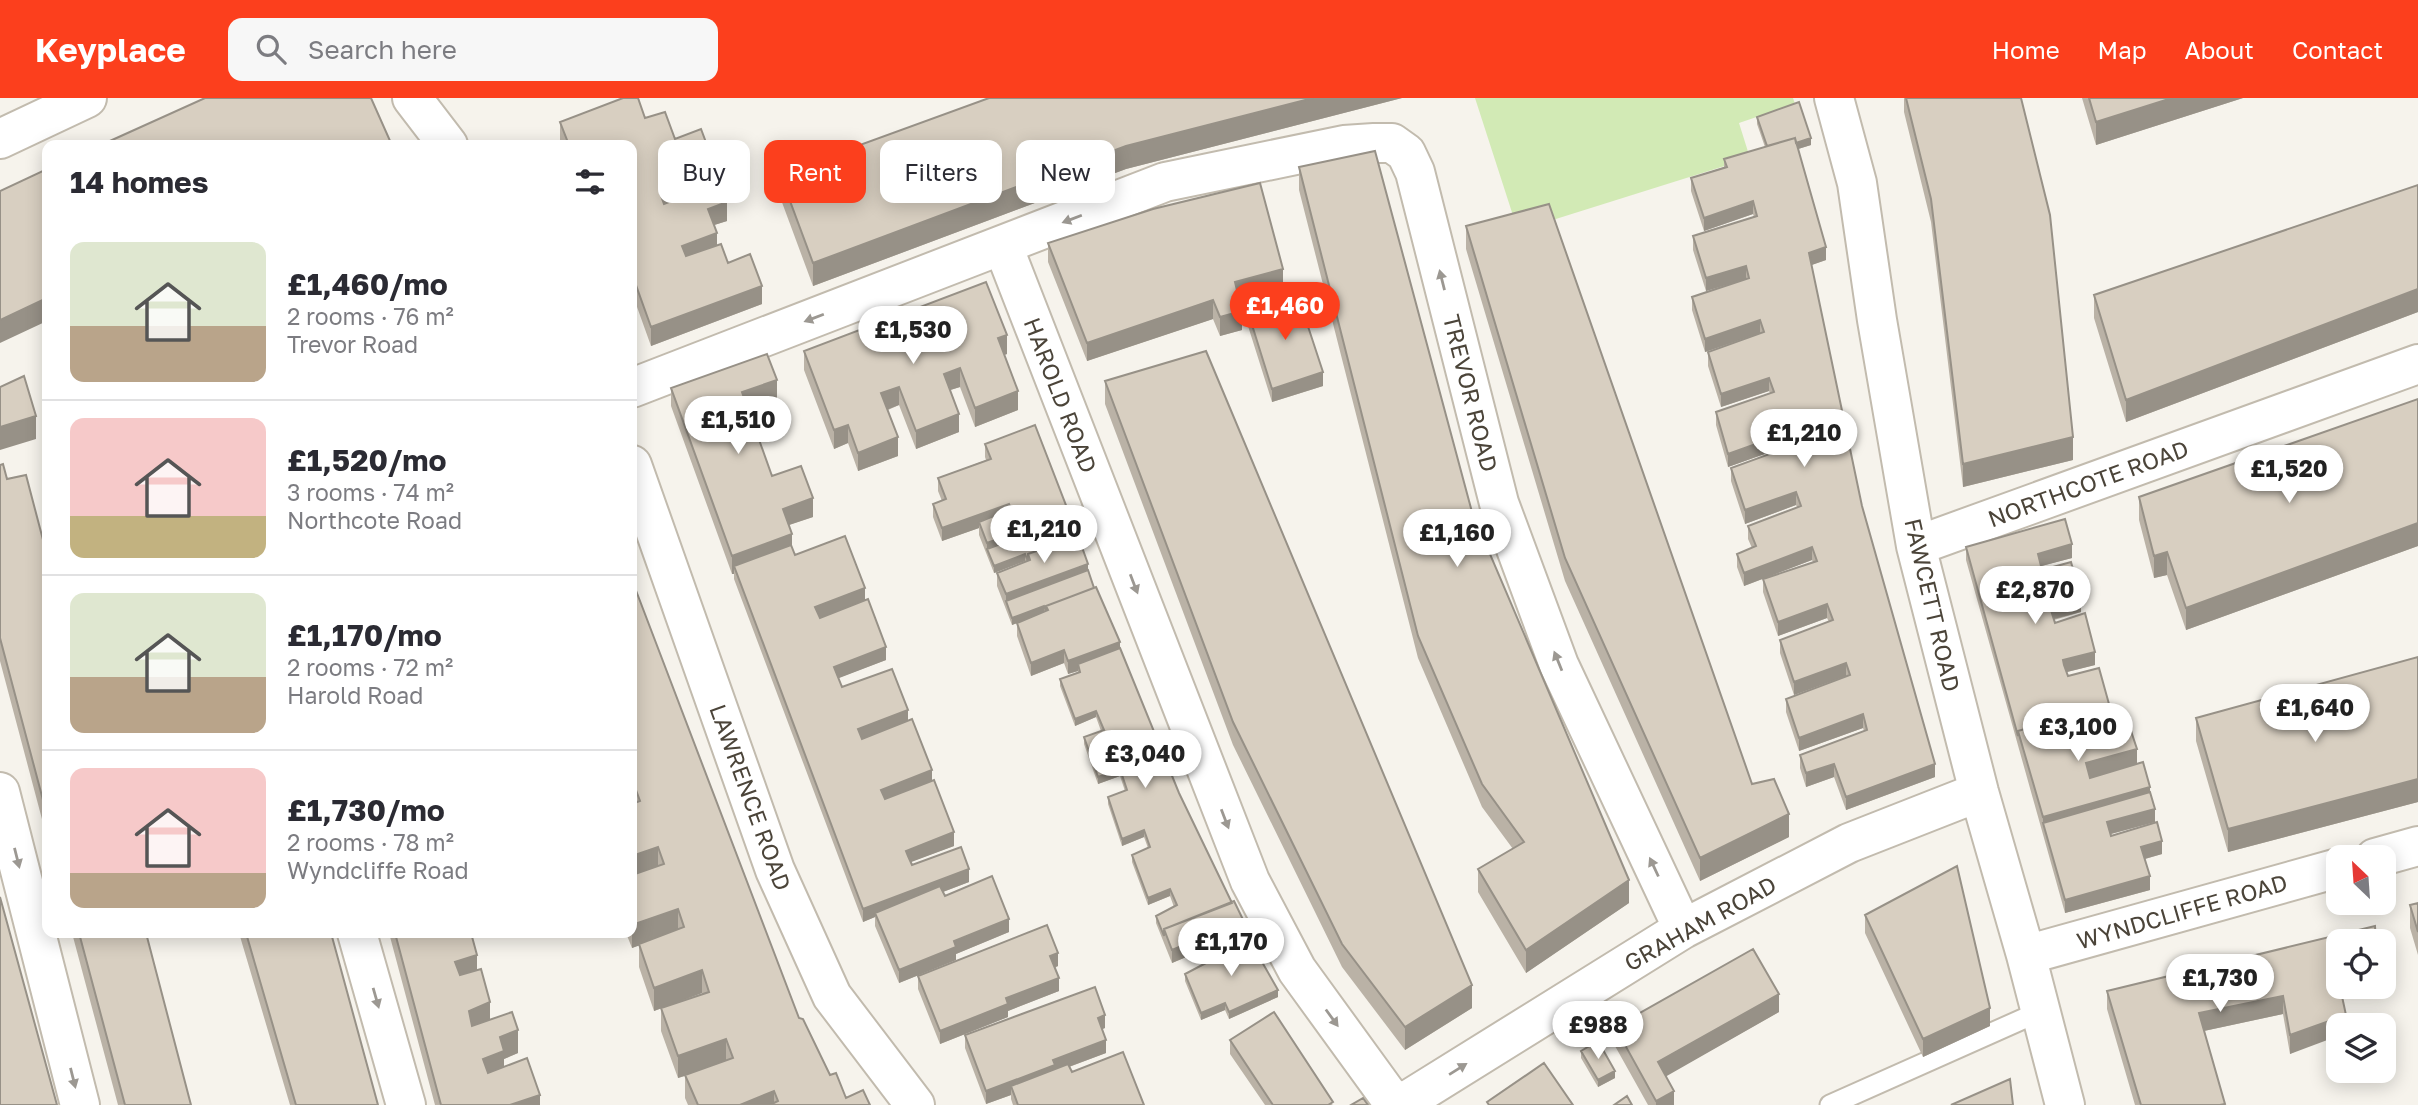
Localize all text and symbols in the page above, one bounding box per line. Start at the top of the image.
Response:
search box [228,18,718,81]
text: Keyplace [35,30,186,69]
icon: search [252,30,290,68]
text: Search here [308,34,457,65]
text: Home [1992,35,2060,64]
text: Map [2098,35,2147,64]
text: About [2185,35,2254,64]
text: Contact [2292,35,2383,64]
chip: Buy [658,140,750,203]
chip: Rent [764,140,866,203]
chip: Filters [880,140,1002,203]
chip: New [1016,140,1115,203]
icon: filters [571,163,609,201]
text: 14 homes [70,164,209,200]
one-way arrow [1061,213,1082,224]
text: £1,460/mo [287,266,448,302]
one-way arrow [1436,269,1447,291]
icon: home [126,270,210,354]
pin: £1,460 [1228,282,1342,342]
text: £1,460 [1246,291,1324,319]
text: 2 rooms · 76 m² [287,302,454,330]
pin: £1,530 [856,306,970,366]
street label: TREVOR ROAD [1438,311,1504,475]
one-way arrow [803,313,824,324]
street label: HAROLD ROAD [1019,313,1103,477]
text: £1,530 [874,315,952,343]
text: Trevor Road [287,330,418,358]
pin: £1,510 [681,396,795,456]
text: £1,510 [700,405,776,433]
pin: £1,210 [1747,410,1861,469]
text: £1,210 [1766,418,1842,446]
street label: NORTHCOTE ROAD [1984,434,2192,532]
text: £1,520/mo [287,442,447,478]
icon: home [126,446,210,530]
pin: £1,520 [2232,446,2346,505]
text: £1,520 [2250,454,2328,482]
text: 3 rooms · 74 m² [287,478,454,506]
pin: £1,210 [987,505,1101,565]
text: Northcote Road [287,506,462,534]
pin: £1,160 [1400,510,1514,569]
text: £1,210 [1006,514,1082,542]
street label: FAWCETT ROAD [1899,516,1967,694]
text: £1,160 [1419,518,1495,546]
pin: £2,870 [1978,566,2092,626]
one-way arrow [1129,573,1140,594]
text: £2,870 [1996,575,2074,603]
text: £1,170/mo [287,617,442,653]
icon: home [126,621,210,705]
one-way arrow [1552,650,1563,671]
text: 2 rooms · 72 m² [287,653,453,681]
text: Harold Road [287,681,423,709]
pin: £1,640 [2258,684,2372,744]
text: £1,640 [2276,693,2354,721]
street label: LAWRENCE ROAD [704,700,798,894]
pin: £3,100 [2021,704,2135,763]
text: £3,100 [2039,712,2117,740]
pin: £3,040 [1088,730,1202,790]
text: £3,040 [1105,739,1185,767]
text: £1,730/mo [287,792,445,828]
icon: home [126,796,210,880]
one-way arrow [1220,808,1231,829]
text: 2 rooms · 78 m² [287,828,454,856]
north arrow [2326,845,2396,915]
map controls [2326,845,2396,1083]
one-way arrow [12,847,23,869]
text: Wyndcliffe Road [287,856,469,884]
one-way arrow [1648,857,1659,877]
street label: WYNDCLIFFE ROAD [2074,868,2290,954]
street label: GRAHAM ROAD [1619,870,1781,976]
pin: £1,170 [1174,918,1288,978]
text: £1,170 [1194,927,1268,955]
button: locate [2326,929,2396,999]
pin: £1,730 [2163,954,2277,1014]
text: £1,730 [2182,963,2258,991]
one-way arrow [371,988,382,1010]
pin: £988 [1557,1002,1639,1061]
one-way arrow [1325,1009,1339,1027]
text: £988 [1568,1010,1628,1038]
button: layers [2326,1013,2396,1083]
one-way arrow [1448,1062,1467,1075]
one-way arrow [68,1067,79,1089]

